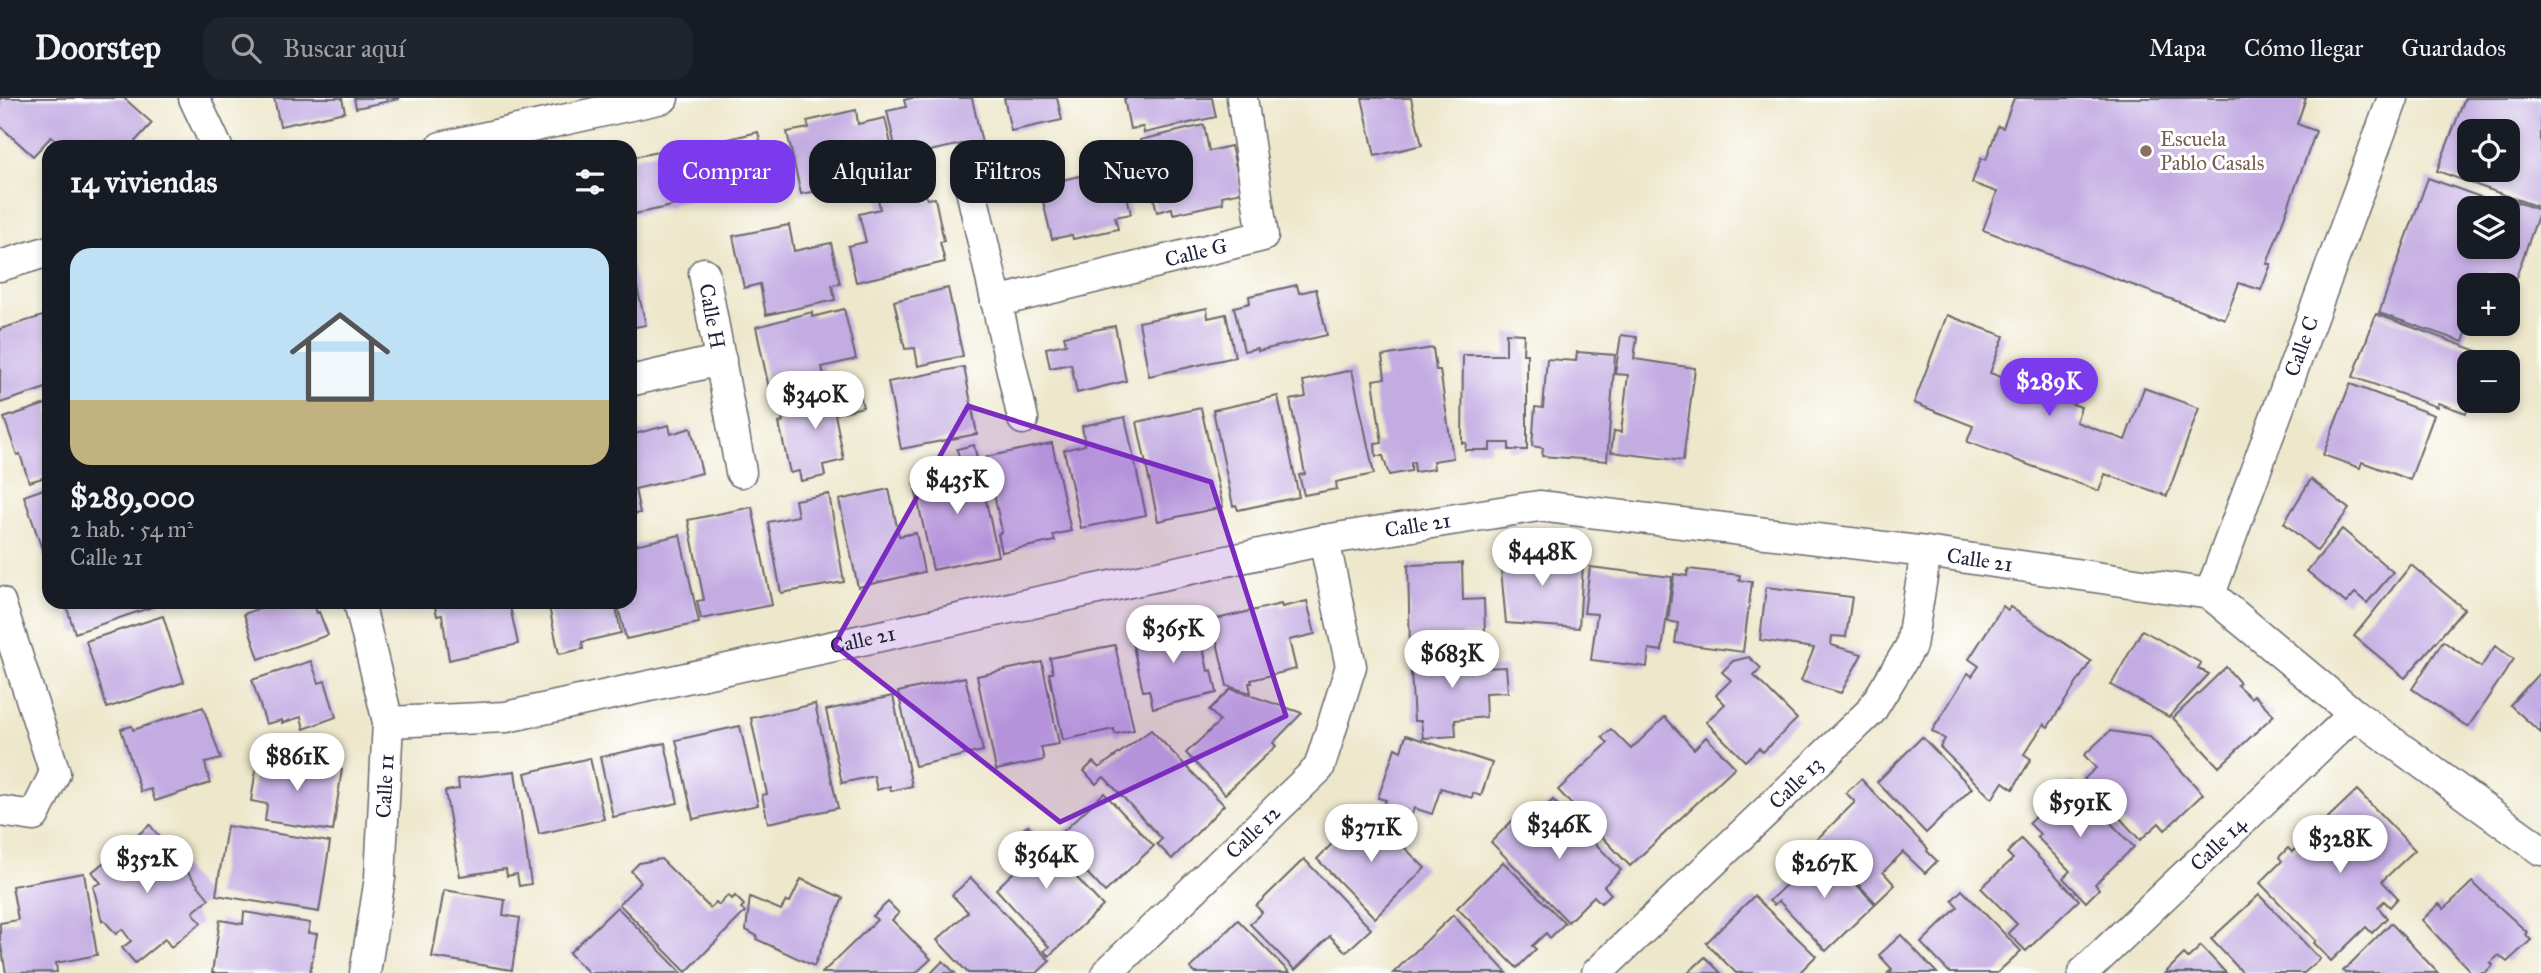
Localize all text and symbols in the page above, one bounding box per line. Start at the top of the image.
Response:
search box [203,17,693,80]
text: Doorstep [35,28,161,68]
icon: search [227,29,265,67]
text: Buscar aquí [283,32,405,64]
text: Mapa [2149,33,2206,63]
text: Cómo llegar [2244,33,2363,63]
text: Guardados [2401,33,2506,63]
map controls [2457,119,2520,413]
button: locate [2457,119,2520,182]
place label: Escuela Pablo Casals [2160,126,2265,176]
chip: Comprar [658,140,795,203]
chip: Alquilar [809,140,936,203]
chip: Filtros [950,140,1065,203]
chip: Nuevo [1079,140,1193,203]
marker: Escuela Pablo Casals [2138,143,2154,159]
icon: filters [571,163,609,201]
text: 14 viviendas [70,164,218,200]
button: layers [2457,196,2520,259]
street label: Calle G [1162,232,1230,273]
button: + [2457,273,2520,336]
street label: Calle H [693,281,731,351]
icon: home [277,294,403,420]
street label: Calle C [2278,313,2324,380]
button: − [2457,350,2520,413]
pin: $289K [2000,358,2098,418]
text: $289K [2016,367,2082,395]
pin: $340K [766,372,864,431]
text: $340K [782,380,848,408]
pin: $435K [908,456,1006,516]
text: $435K [926,465,988,493]
text: $289,000 [70,479,195,515]
street label: Calle 21 [1383,507,1453,543]
text: 2 hab. · 54 m² [70,515,194,543]
pin: $448K [1493,528,1591,588]
text: $448K [1508,537,1576,565]
street label: Calle 21 [1945,542,2015,578]
text: Calle 21 [70,543,143,571]
pin: $365K [1124,606,1222,665]
text: $365K [1142,614,1204,642]
street label: Calle 21 [827,620,898,660]
pin: $683K [1403,630,1501,690]
text: $683K [1420,639,1484,667]
pin: $861K [248,734,346,793]
text: $861K [265,742,329,770]
street label: Calle 13 [1763,751,1828,815]
street label: Calle 11 [370,753,400,819]
pin: $591K [2031,780,2129,839]
text: $591K [2049,788,2111,816]
street label: Calle 12 [1220,799,1286,864]
pin: $346K [1510,802,1608,861]
pin: $371K [1322,804,1420,864]
text: $346K [1527,810,1591,838]
street label: Calle 14 [2185,810,2253,877]
text: $371K [1341,813,1401,841]
pin: $328K [2291,816,2389,875]
text: $328K [2309,824,2371,852]
pin: $364K [997,832,1095,891]
pin: $352K [98,836,196,895]
text: $364K [1014,840,1078,868]
pin: $267K [1775,840,1873,900]
text: $352K [116,844,178,872]
text: $267K [1791,849,1857,877]

